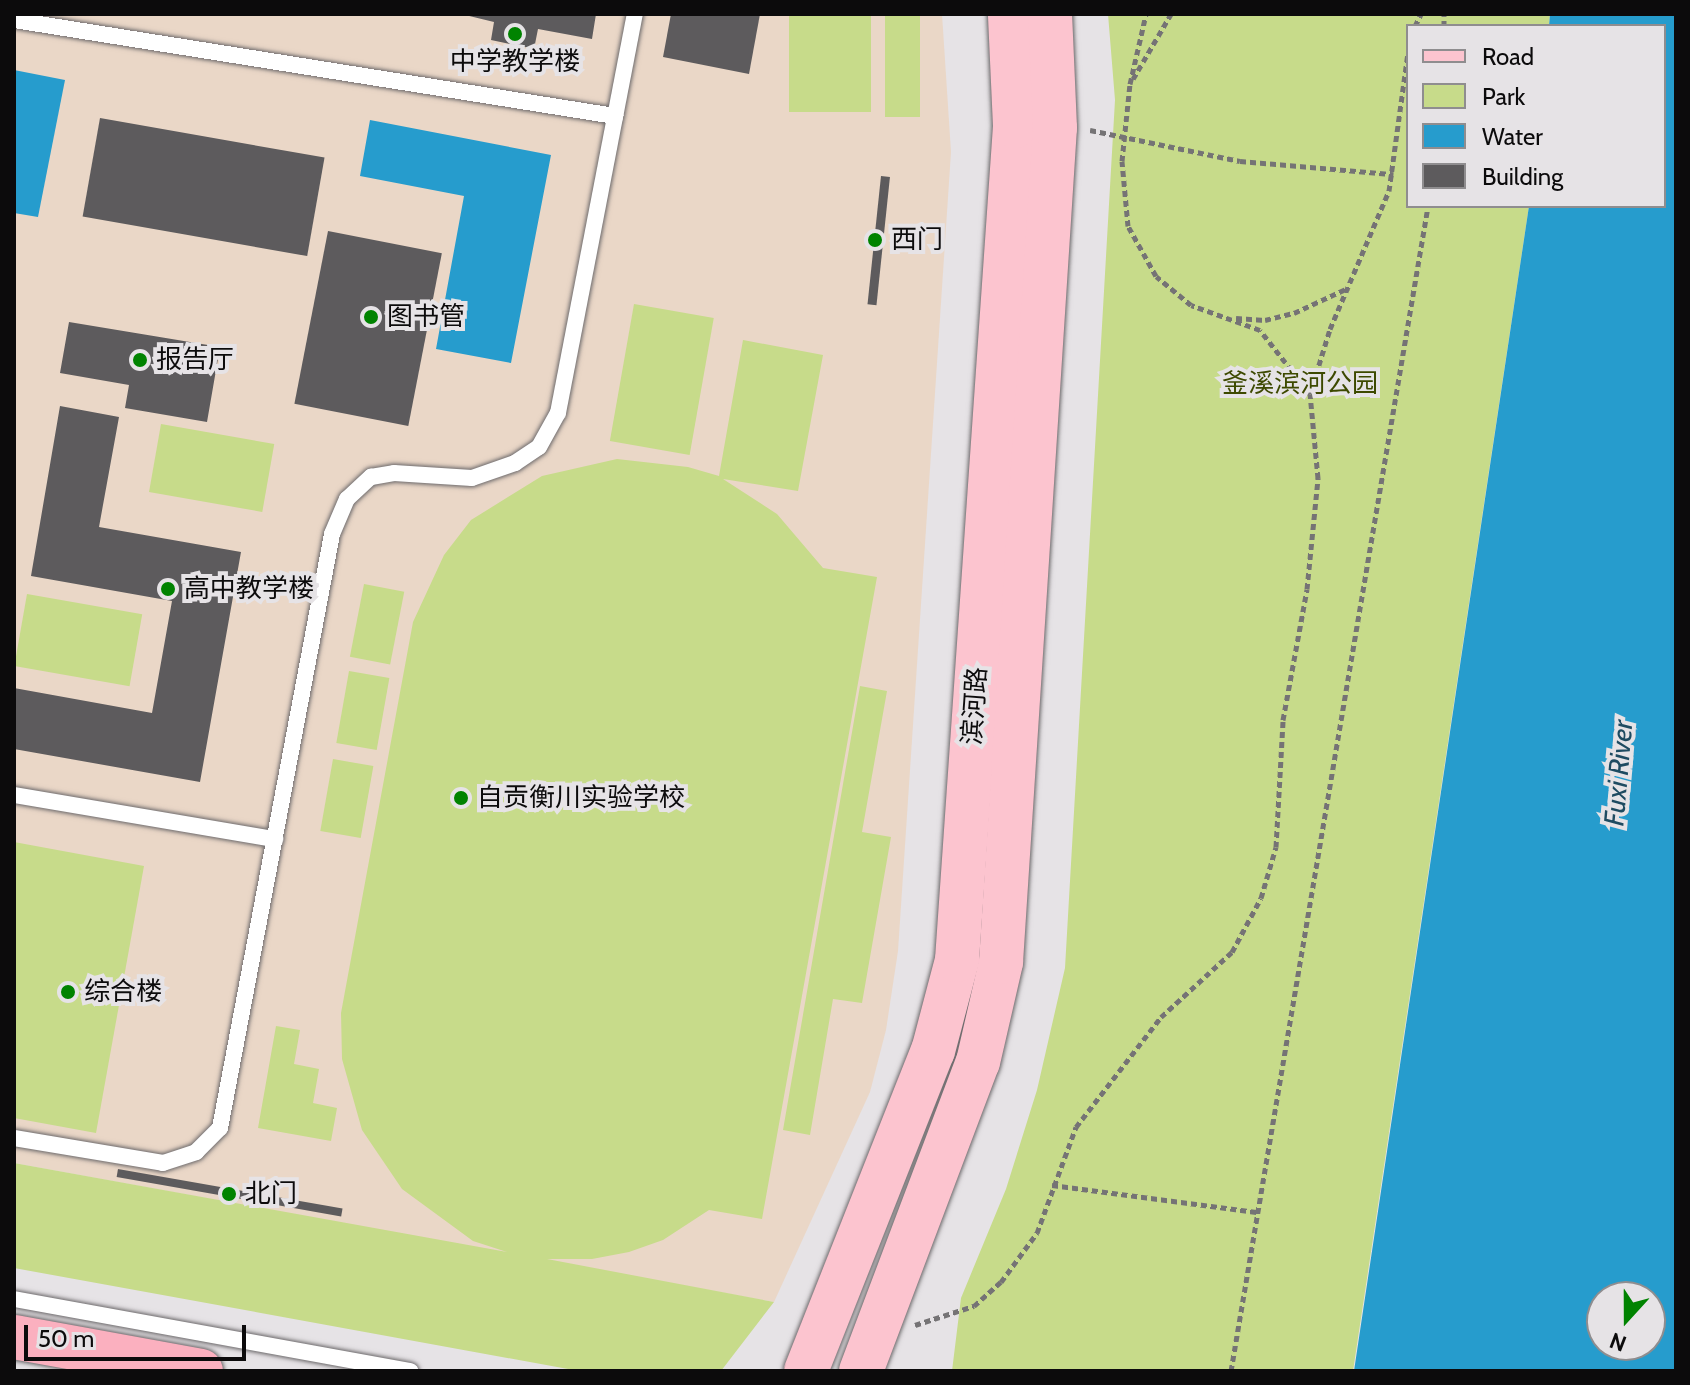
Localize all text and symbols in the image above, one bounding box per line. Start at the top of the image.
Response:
legend [1406,24,1666,208]
marker: 中学教学楼 [506,25,524,43]
text: Road [1482,42,1534,71]
place label: 中学教学楼 [450,46,580,78]
text: Park [1482,82,1525,111]
text: Water [1482,122,1543,151]
text: Building [1482,162,1563,191]
place label: 西门 [891,224,943,256]
marker: 西门 [866,231,884,249]
place label: 图书管 [387,301,465,333]
marker: 图书管 [362,308,380,326]
place label: 报告厅 [156,344,234,376]
marker: 报告厅 [131,351,149,369]
park label: 釜溪滨河公园 [1222,368,1378,400]
place label: 高中教学楼 [184,573,314,605]
marker: 高中教学楼 [159,580,177,598]
street label: 滨河路 [957,666,993,746]
water label: Fuxi River [1597,719,1639,827]
place label: 自贡衡川实验学校 [477,782,685,814]
marker: 自贡衡川实验学校 [452,789,470,807]
place label: 综合楼 [84,976,162,1008]
marker: 综合楼 [59,983,77,1001]
place label: 北门 [245,1178,297,1210]
marker: 北门 [220,1185,238,1203]
north arrow [1586,1281,1666,1361]
scale bar [28,1309,250,1359]
text: 50 m [38,1324,94,1353]
text: N [1606,1327,1630,1357]

